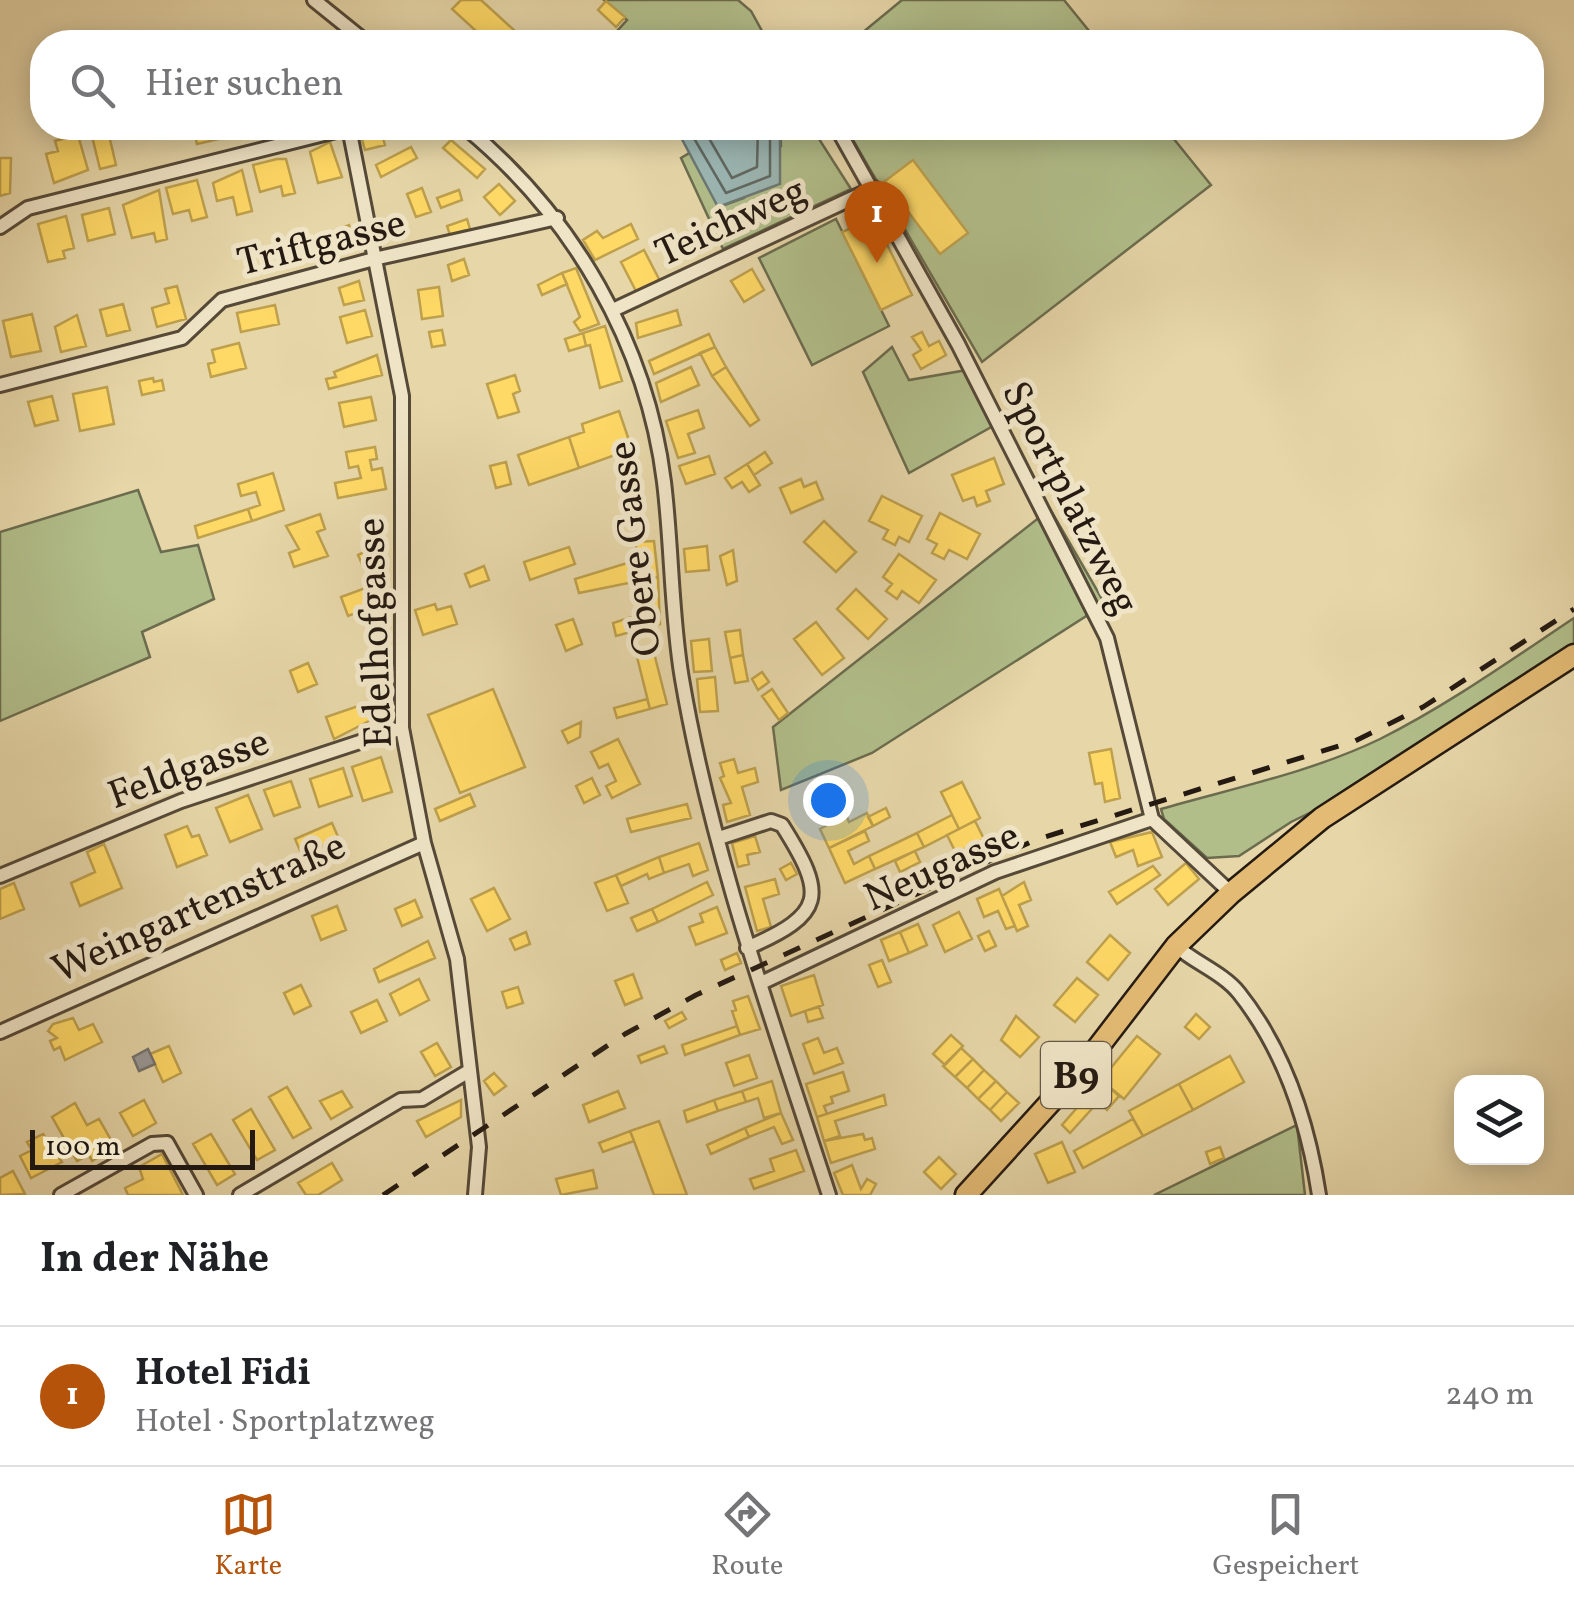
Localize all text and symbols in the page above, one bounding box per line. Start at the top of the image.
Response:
search box [30,30,1544,140]
icon: search [65,58,120,113]
text: Hier suchen [145,59,344,112]
street label: Teichweg [647,164,816,283]
pin: 1 [844,180,910,263]
street label: Triftgasse [232,197,412,293]
street label: Sportplatzweg [986,373,1151,625]
street label: Obere Gasse [596,438,678,659]
street label: Edelhofgasse [345,517,409,749]
street label: Feldgasse [101,716,278,826]
your location [803,775,854,826]
street label: Neugasse [856,810,1029,928]
street label: Weingartenstraße [44,820,355,1000]
road number: B9 [1041,1042,1111,1108]
map controls [1454,1075,1544,1165]
button: layers [1454,1075,1544,1165]
scale bar [30,1125,255,1170]
text: 100 m [45,1128,120,1167]
text: In der Nähe [40,1231,269,1290]
text: Hotel Fidi [135,1348,311,1401]
text: 1 [66,1374,79,1418]
text: 240 m [1445,1374,1534,1418]
text: Hotel · Sportplatzweg [135,1401,435,1445]
tab: Karte [215,1487,282,1586]
tab: Route [711,1487,783,1586]
tab: Gespeichert [1213,1487,1359,1586]

